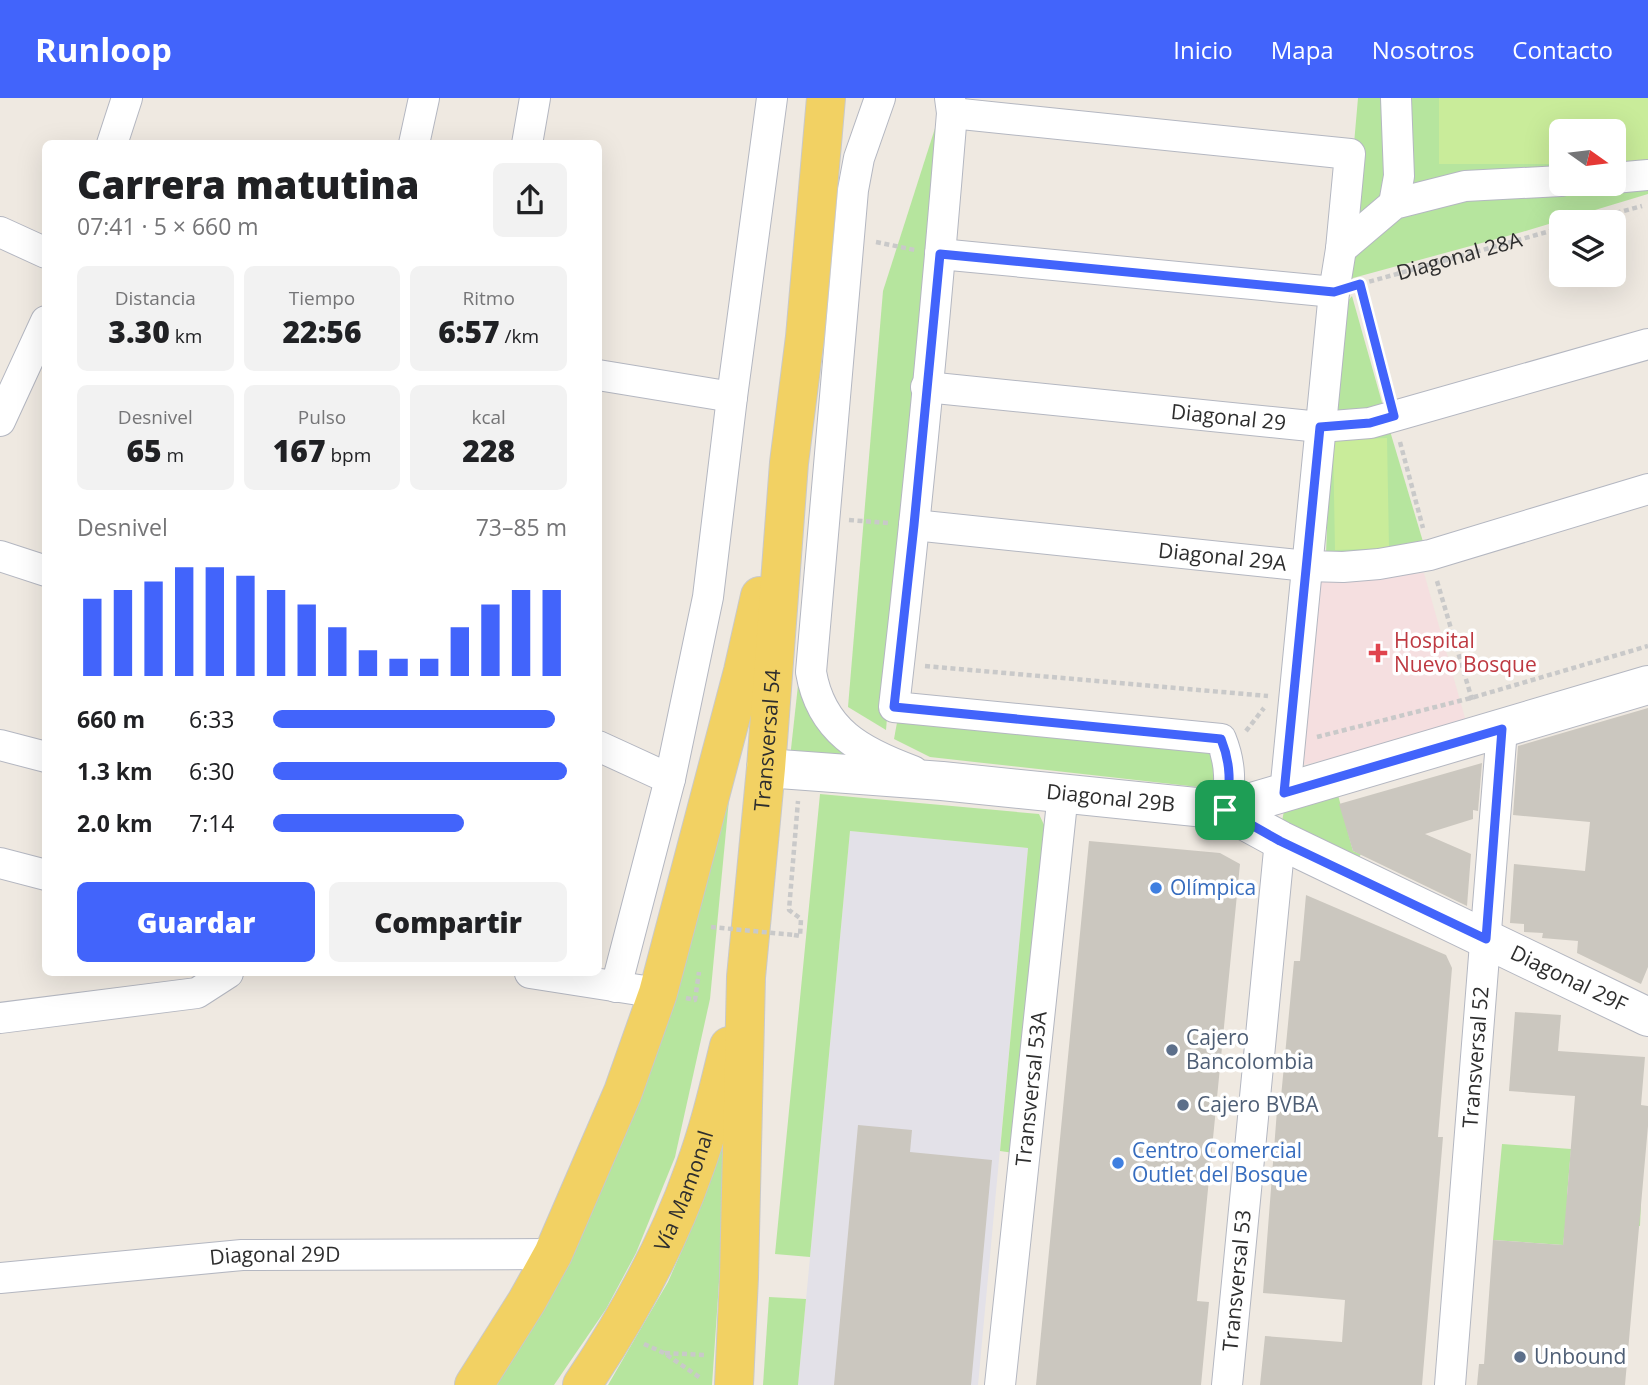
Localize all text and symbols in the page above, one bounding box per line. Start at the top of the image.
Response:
text: Runloop [35,27,172,72]
text: Inicio [1173,33,1233,66]
text: Mapa [1271,33,1334,66]
text: Nosotros [1372,33,1474,66]
text: Contacto [1512,33,1613,66]
north arrow [1549,119,1626,196]
map controls [1549,119,1626,287]
text: Carrera matutina [77,158,419,210]
button: share [493,163,567,237]
text: 07:41 · 5 × 660 m [77,210,259,242]
button: layers [1549,210,1626,287]
street label: Diagonal 28A [1393,224,1526,286]
text: Distancia [115,285,196,311]
text: Tiempo [289,285,355,311]
text: Ritmo [463,285,515,311]
text: 3.30 [108,311,170,352]
text: 22:56 [283,311,361,352]
text: 6:57 [438,311,500,352]
text: km [170,323,202,349]
text: /km [500,323,539,349]
street label: Diagonal 29 [1170,397,1287,436]
text: Desnivel [118,404,193,430]
text: Pulso [298,404,346,430]
text: kcal [471,404,506,430]
text: 65 [126,430,162,471]
text: 167 [273,430,325,471]
text: 228 [462,430,515,471]
text: m [162,442,184,468]
text: bpm [325,442,371,468]
text: Desnivel [77,511,168,543]
text: 73–85 m [476,511,567,543]
street label: Diagonal 29A [1157,536,1289,577]
place label: Hospital Nuevo Bosque [1394,626,1537,678]
marker: Hospital Nuevo Bosque [1368,643,1388,663]
street label: Transversal 54 [747,668,786,812]
text: 660 m [77,703,145,735]
text: 6:33 [189,703,235,735]
text: 1.3 km [77,755,153,787]
text: 6:30 [189,755,235,787]
street label: Diagonal 29B [1045,777,1176,818]
pin [1195,780,1255,840]
icon: arrive [1206,791,1244,829]
text: 2.0 km [77,807,153,839]
text: 7:14 [189,807,235,839]
place label: Olímpica [1170,873,1256,901]
marker: Olímpica [1148,880,1164,896]
button: Guardar [77,882,315,962]
button: Compartir [329,882,567,962]
street label: Diagonal 29F [1506,938,1632,1018]
street label: Transversal 52 [1455,985,1495,1129]
street label: Transversal 53A [1008,1009,1053,1167]
place label: Cajero Bancolombia [1186,1023,1314,1075]
marker: Cajero Bancolombia [1164,1042,1180,1058]
place label: Cajero BVBA [1197,1090,1319,1118]
marker: Cajero BVBA [1175,1097,1191,1113]
street label: Vía Mamonal [647,1127,719,1256]
place label: Centro Comercial Outlet del Bosque [1132,1136,1308,1188]
marker: Centro Comercial Outlet del Bosque [1110,1155,1126,1171]
street label: Transversal 53 [1215,1208,1257,1352]
street label: Diagonal 29D [208,1240,340,1271]
place label: Unbound [1534,1342,1626,1370]
marker: Unbound [1512,1349,1528,1365]

